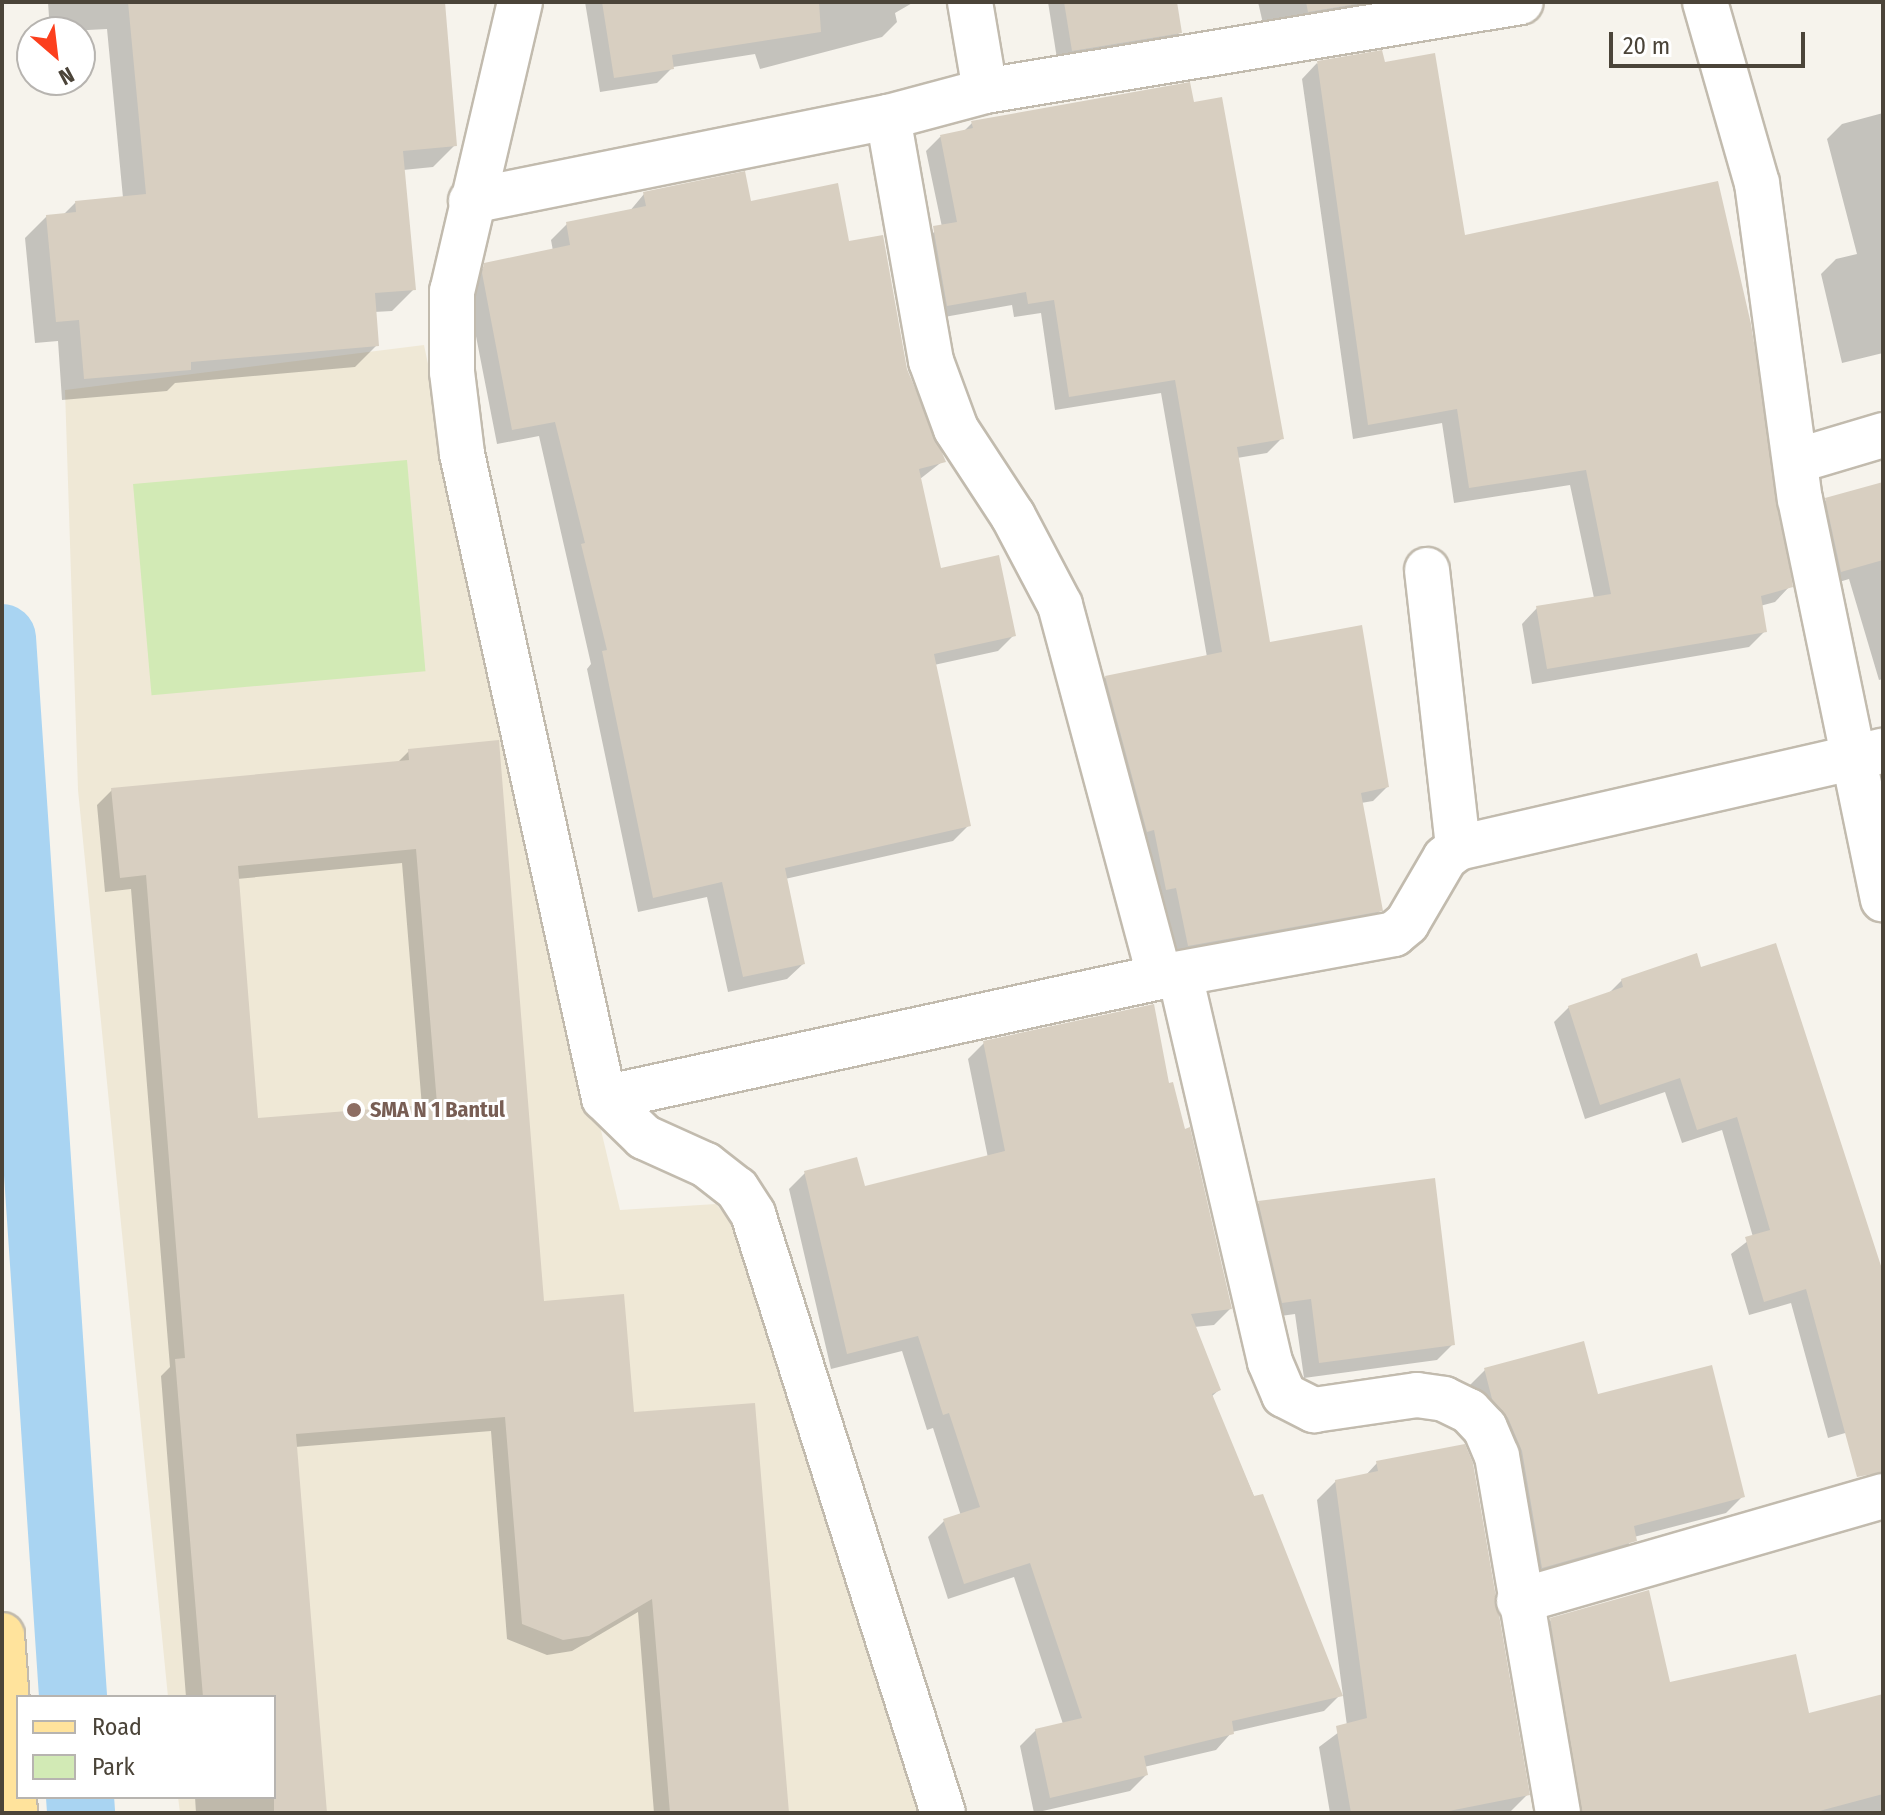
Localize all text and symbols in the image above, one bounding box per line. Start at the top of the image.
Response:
north arrow [16,16,96,96]
scale bar [1613,16,1809,66]
text: 20 m [1623,32,1670,60]
text: N [54,61,79,91]
place label: SMA N 1 Bantul [370,1097,505,1123]
marker: SMA N 1 Bantul [345,1101,363,1119]
legend [16,1695,276,1799]
text: Road [92,1713,142,1741]
text: Park [92,1753,135,1781]

